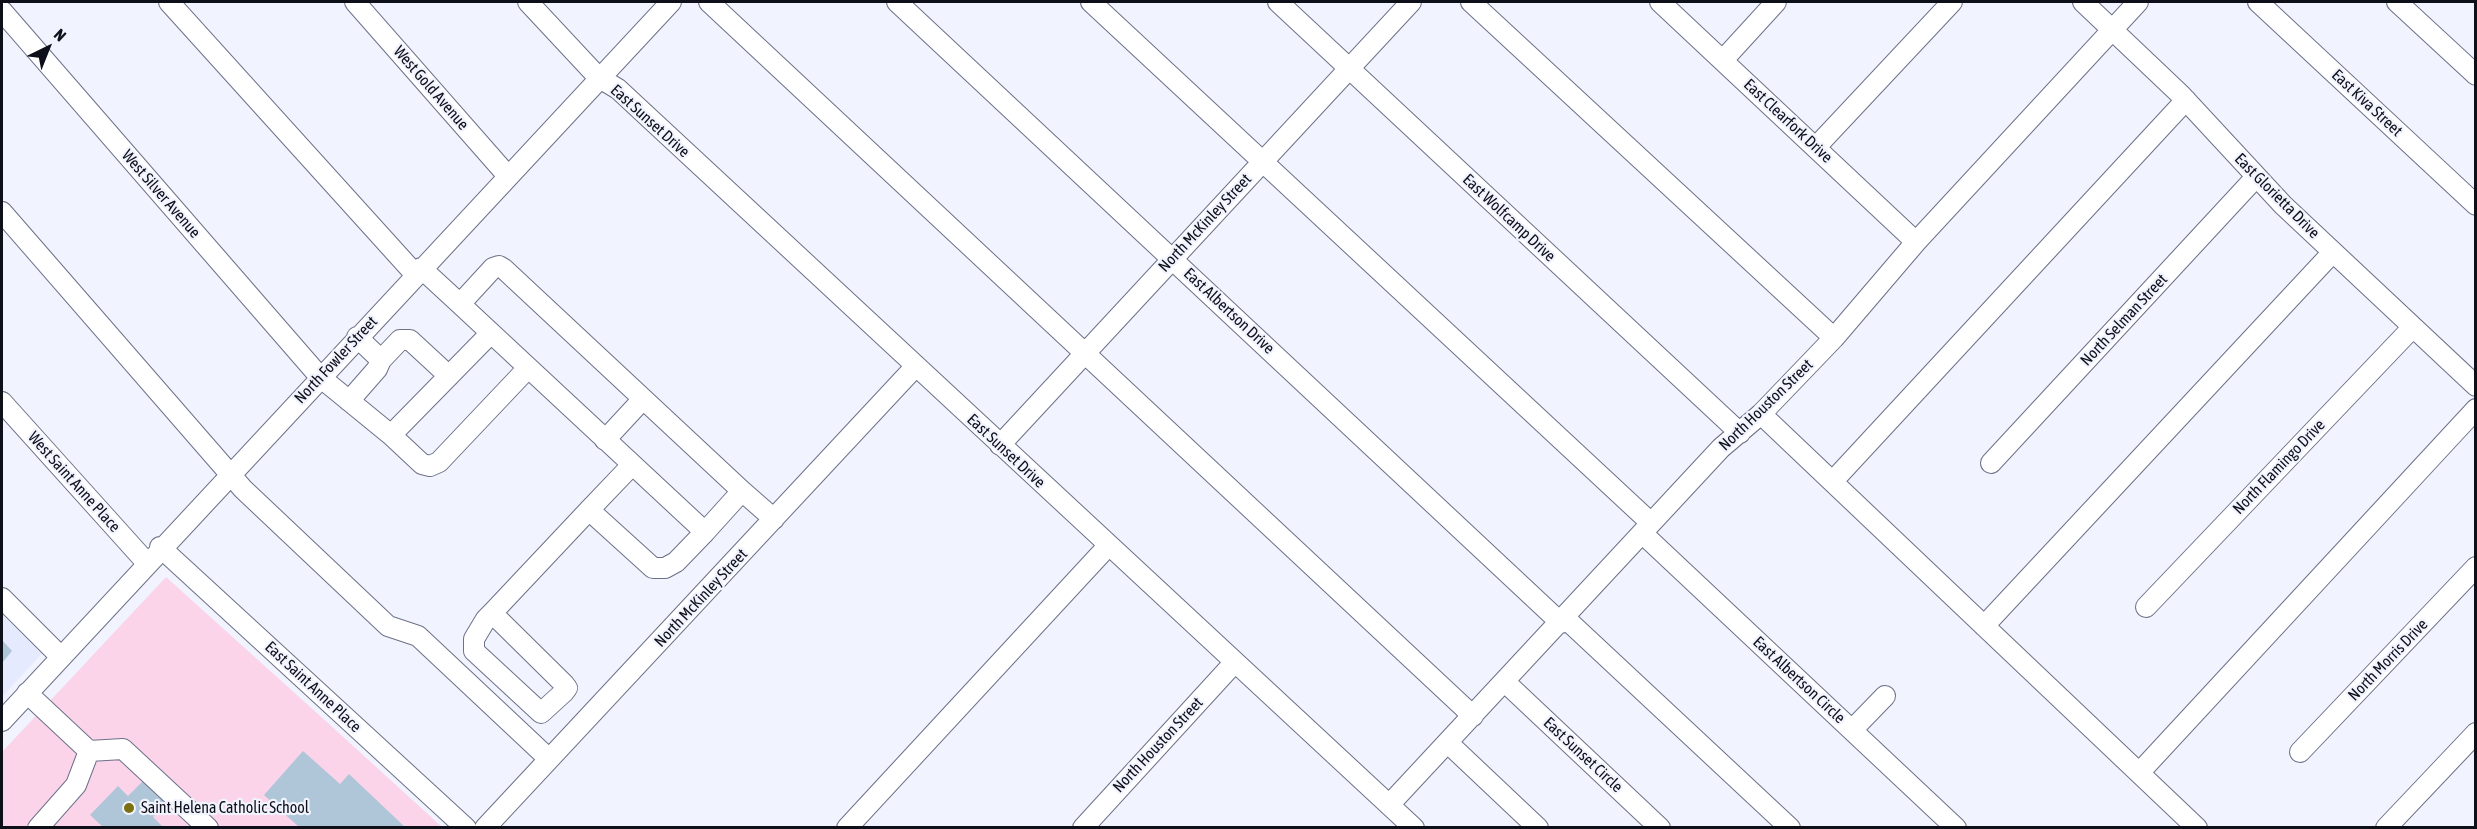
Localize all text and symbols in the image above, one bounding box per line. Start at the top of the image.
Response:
north arrow [18,18,78,78]
text: N [51,25,70,45]
street label: West Gold Avenue [389,42,473,134]
street label: East Kiva Street [2328,65,2406,141]
street label: East Clearfork Drive [1740,75,1836,167]
street label: East Sunset Drive [607,81,693,161]
street label: West Silver Avenue [118,146,204,242]
street label: East Glorietta Drive [2230,149,2324,243]
street label: North McKinley Street [1155,170,1255,276]
street label: East Wolfcamp Drive [1459,170,1559,266]
street label: East Albertson Drive [1180,264,1278,358]
street label: North Selman Street [2077,270,2171,370]
street label: North Fowler Street [291,312,381,408]
street label: North Houston Street [1715,355,1817,455]
street label: East Sunset Drive [963,410,1049,492]
street label: North Flamingo Drive [2229,416,2329,518]
street label: West Saint Anne Place [24,428,124,536]
street label: North McKinley Street [651,545,751,651]
street label: North Morris Drive [2344,615,2432,705]
street label: East Albertson Circle [1749,632,1849,728]
street label: East Saint Anne Place [261,637,365,737]
street label: North Houston Street [1109,693,1207,797]
street label: East Sunset Circle [1539,713,1627,797]
place label: Saint Helena Catholic School [141,798,309,818]
marker: Saint Helena Catholic School [122,801,136,815]

